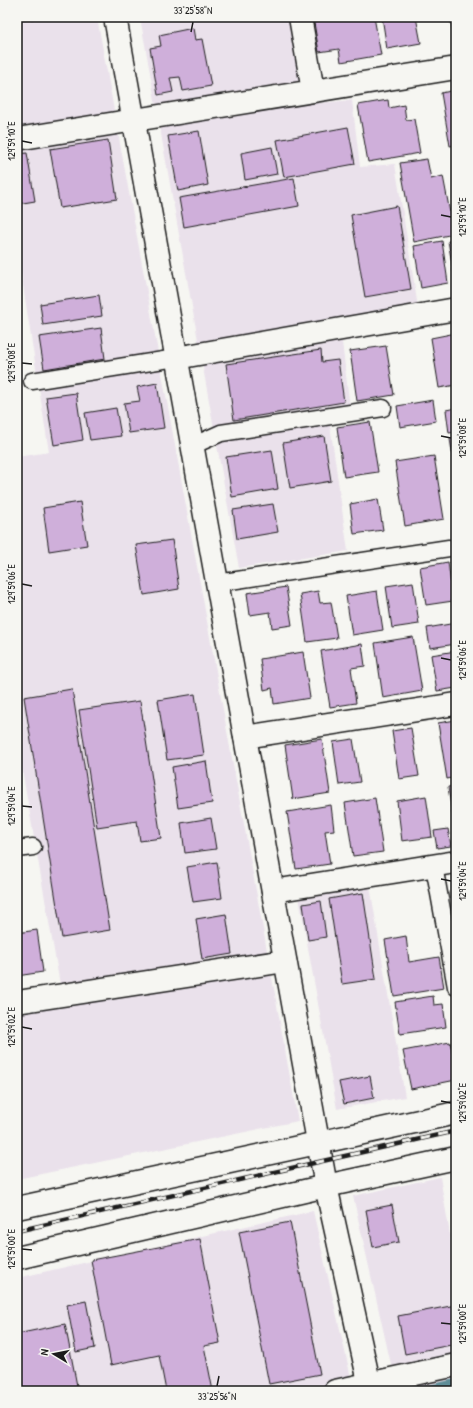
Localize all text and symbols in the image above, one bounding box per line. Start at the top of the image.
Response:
text: 33°25'58"N [174,4,212,17]
text: 129°59'10"E [5,121,18,161]
text: 129°59'10"E [456,197,469,237]
text: 129°59'08"E [5,342,18,383]
text: 129°59'08"E [456,417,469,458]
text: 129°59'06"E [5,564,18,604]
text: 129°59'06"E [456,640,469,680]
text: 129°59'04"E [5,786,18,826]
text: 129°59'04"E [456,861,469,901]
text: 129°59'02"E [5,1006,18,1047]
text: 129°59'02"E [456,1082,469,1123]
text: 129°59'00"E [5,1228,18,1269]
text: 129°59'00"E [456,1303,469,1344]
north arrow [34,1334,74,1374]
text: N [37,1348,52,1356]
text: 33°25'56"N [198,1390,236,1403]

